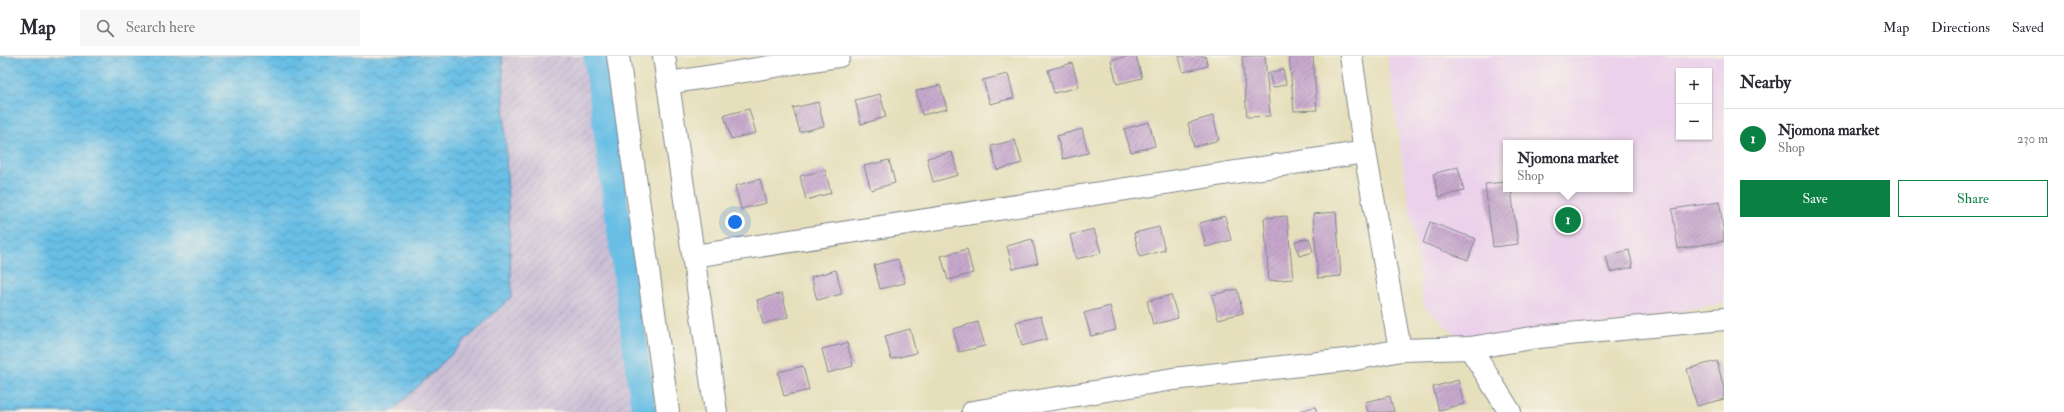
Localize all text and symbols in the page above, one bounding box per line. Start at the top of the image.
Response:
search box [80,10,360,46]
text: Map [20,16,56,40]
icon: search [94,17,116,39]
text: Search here [126,18,195,37]
text: Map [1883,19,1909,36]
text: Directions [1931,19,1990,36]
text: Saved [2012,19,2044,36]
map controls [1676,68,1712,140]
button: + [1676,68,1712,104]
text: Nearby [1740,72,1791,93]
button: − [1676,104,1712,140]
text: Njomona market [1778,121,1879,140]
text: 1 [1751,131,1755,147]
text: 230 m [2017,131,2048,147]
popup [1503,140,1633,192]
text: Shop [1778,140,1805,156]
text: Njomona market [1517,149,1619,168]
text: Shop [1517,168,1544,184]
button: Save [1740,180,1890,217]
button: Share [1898,180,2048,217]
pin: 1 [1555,205,1581,235]
your location [725,212,745,232]

